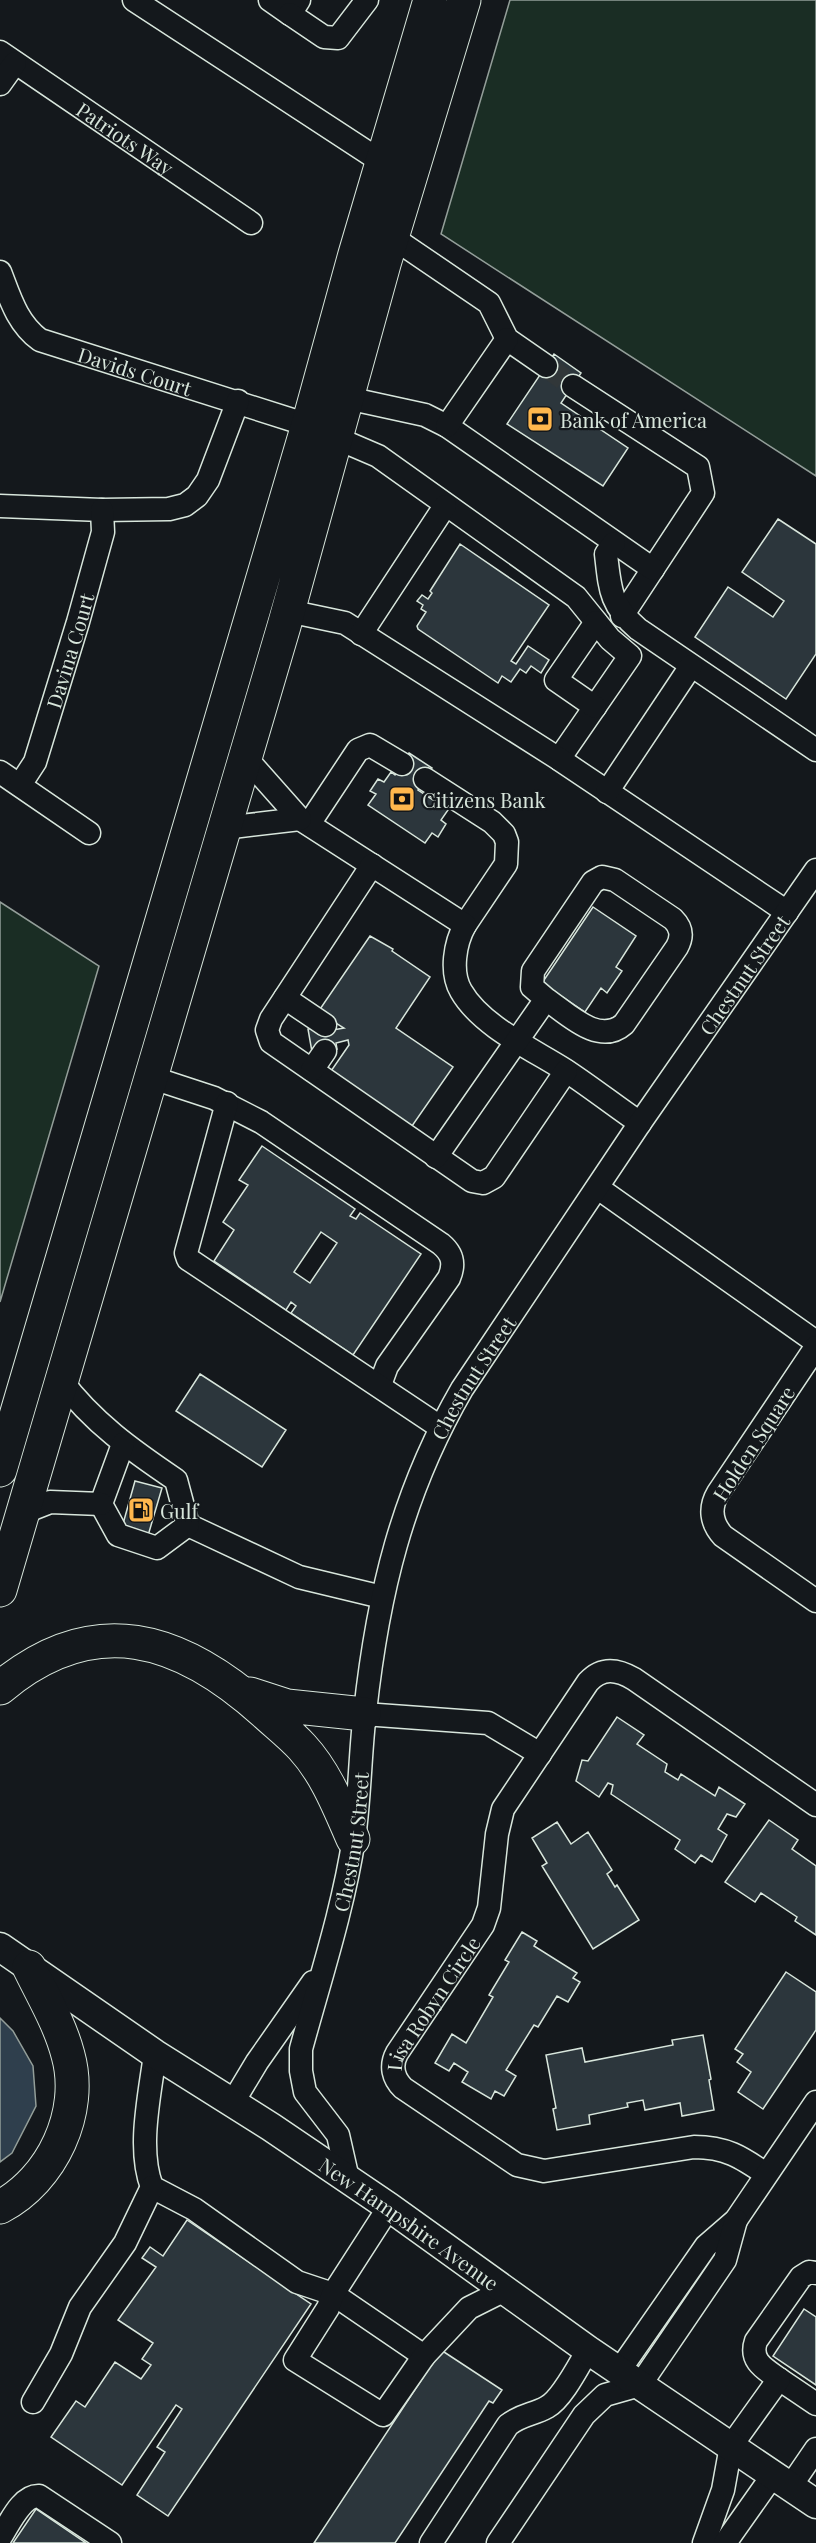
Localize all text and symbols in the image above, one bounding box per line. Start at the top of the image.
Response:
street label: Patriots Way [72,95,179,180]
street label: Davids Court [75,340,196,401]
bank icon: Bank of America [525,404,555,434]
place label: Bank of America [560,406,707,433]
street label: Davina Court [39,589,99,711]
bank icon: Citizens Bank [387,784,417,814]
place label: Citizens Bank [422,786,545,813]
street label: Chestnut Street [692,908,795,1040]
street label: Chestnut Street [424,1310,521,1444]
street label: Holden Square [706,1380,800,1506]
fuel station icon: Gulf [126,1495,156,1525]
place label: Gulf [160,1497,199,1524]
street label: Chestnut Street [326,1771,374,1914]
street label: Lisa Robyn Circle [379,1931,485,2072]
street label: New Hampshire Avenue [315,2150,505,2295]

